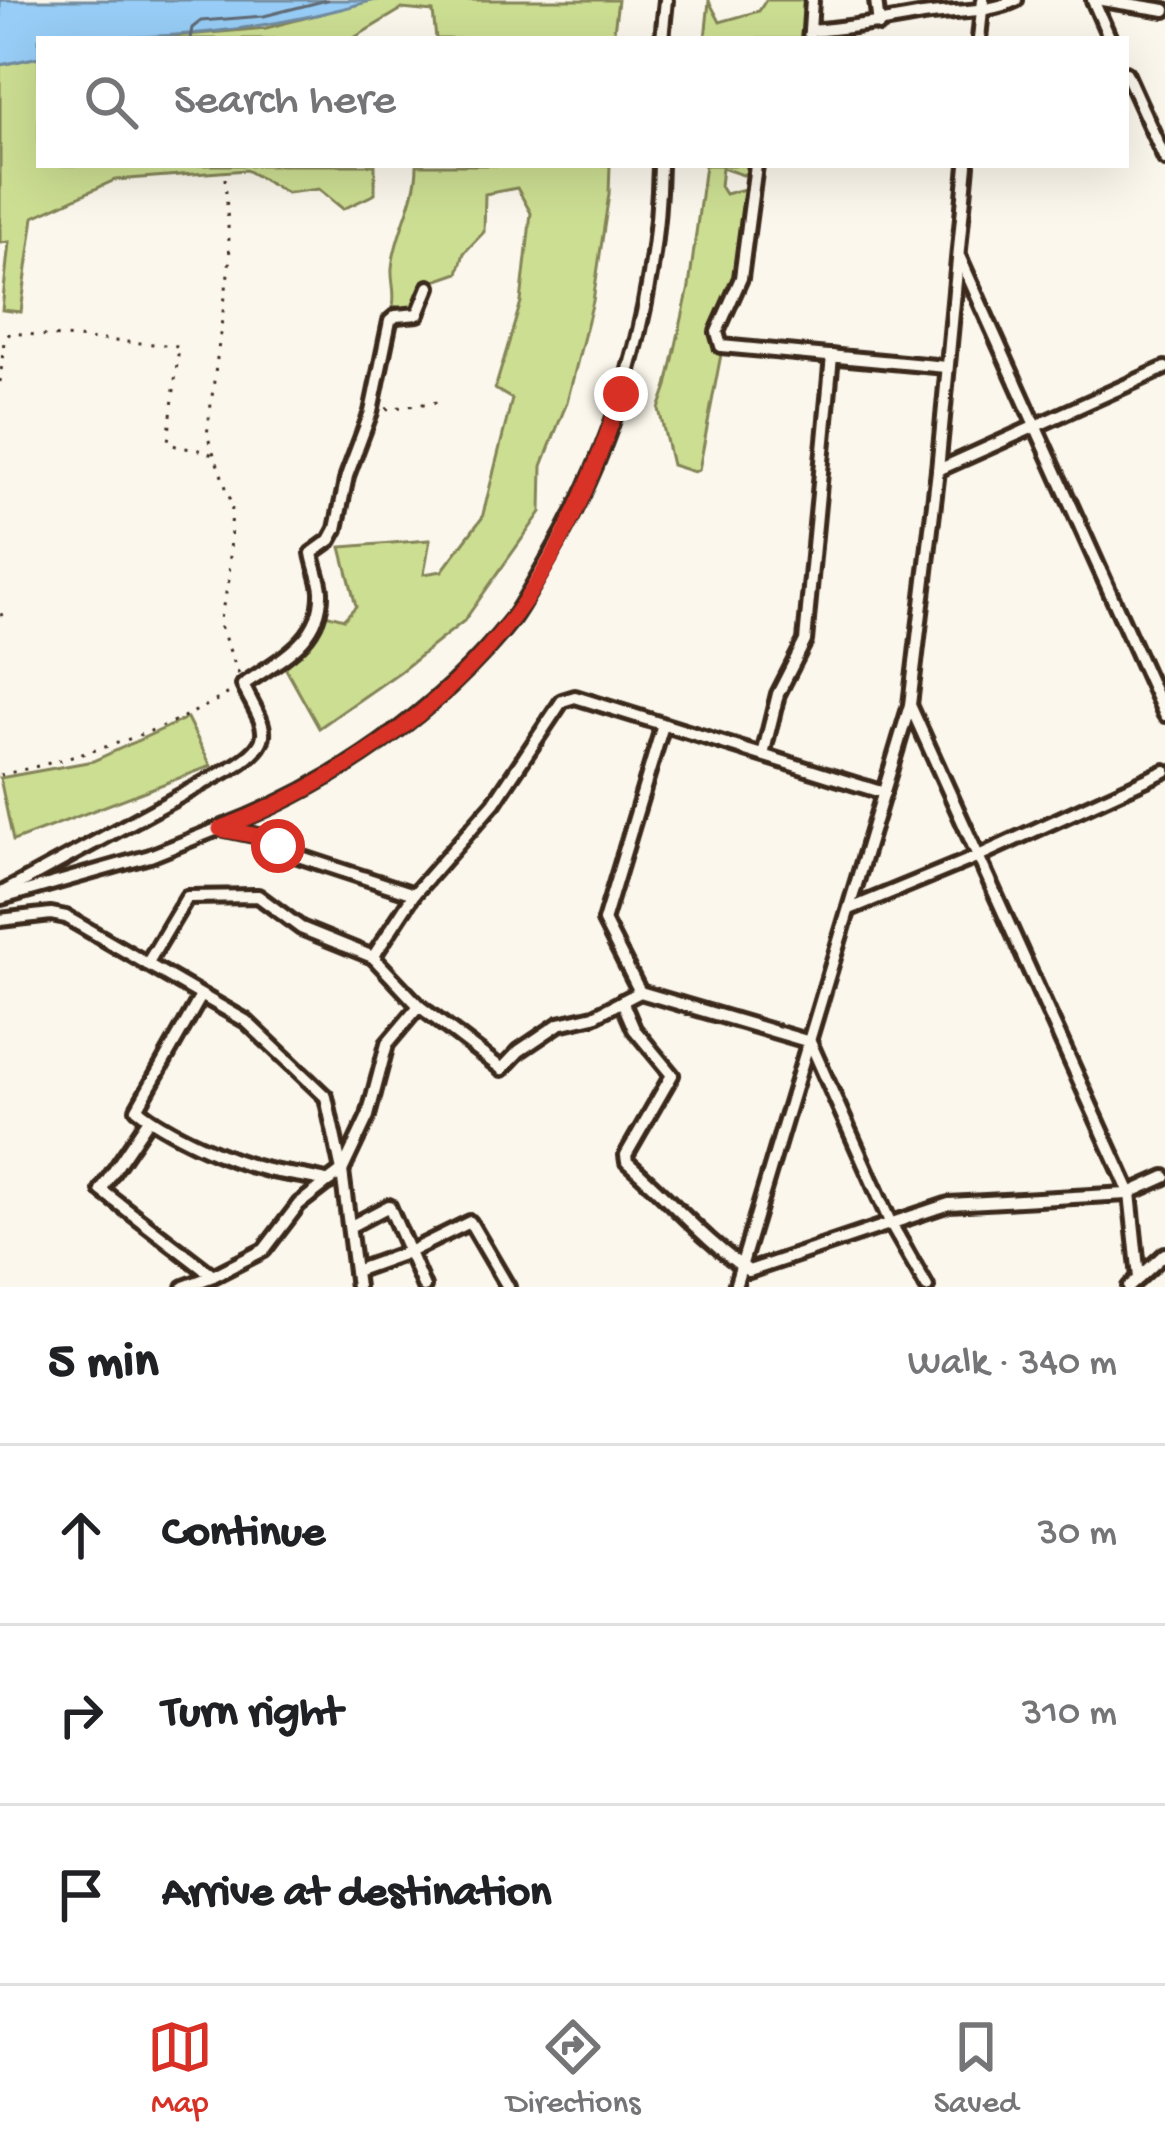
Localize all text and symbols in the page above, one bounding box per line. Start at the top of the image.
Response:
search box [36,36,1129,168]
icon: search [78,69,144,135]
text: Search here [174,76,396,129]
route end [594,367,648,421]
route start [251,819,305,873]
text: 5 min [48,1335,158,1395]
text: Walk · 340 m [908,1342,1117,1388]
icon: ahead [48,1502,114,1568]
text: Continue [162,1508,325,1561]
text: 30 m [1038,1512,1117,1558]
icon: right [48,1682,114,1748]
text: Turn right [162,1688,342,1741]
text: 310 m [1022,1692,1117,1738]
icon: arrive [48,1862,114,1928]
text: Arrive at destination [162,1868,551,1921]
tab: Map [147,2014,213,2124]
tab: Directions [506,2014,640,2124]
tab: Saved [934,2014,1018,2124]

